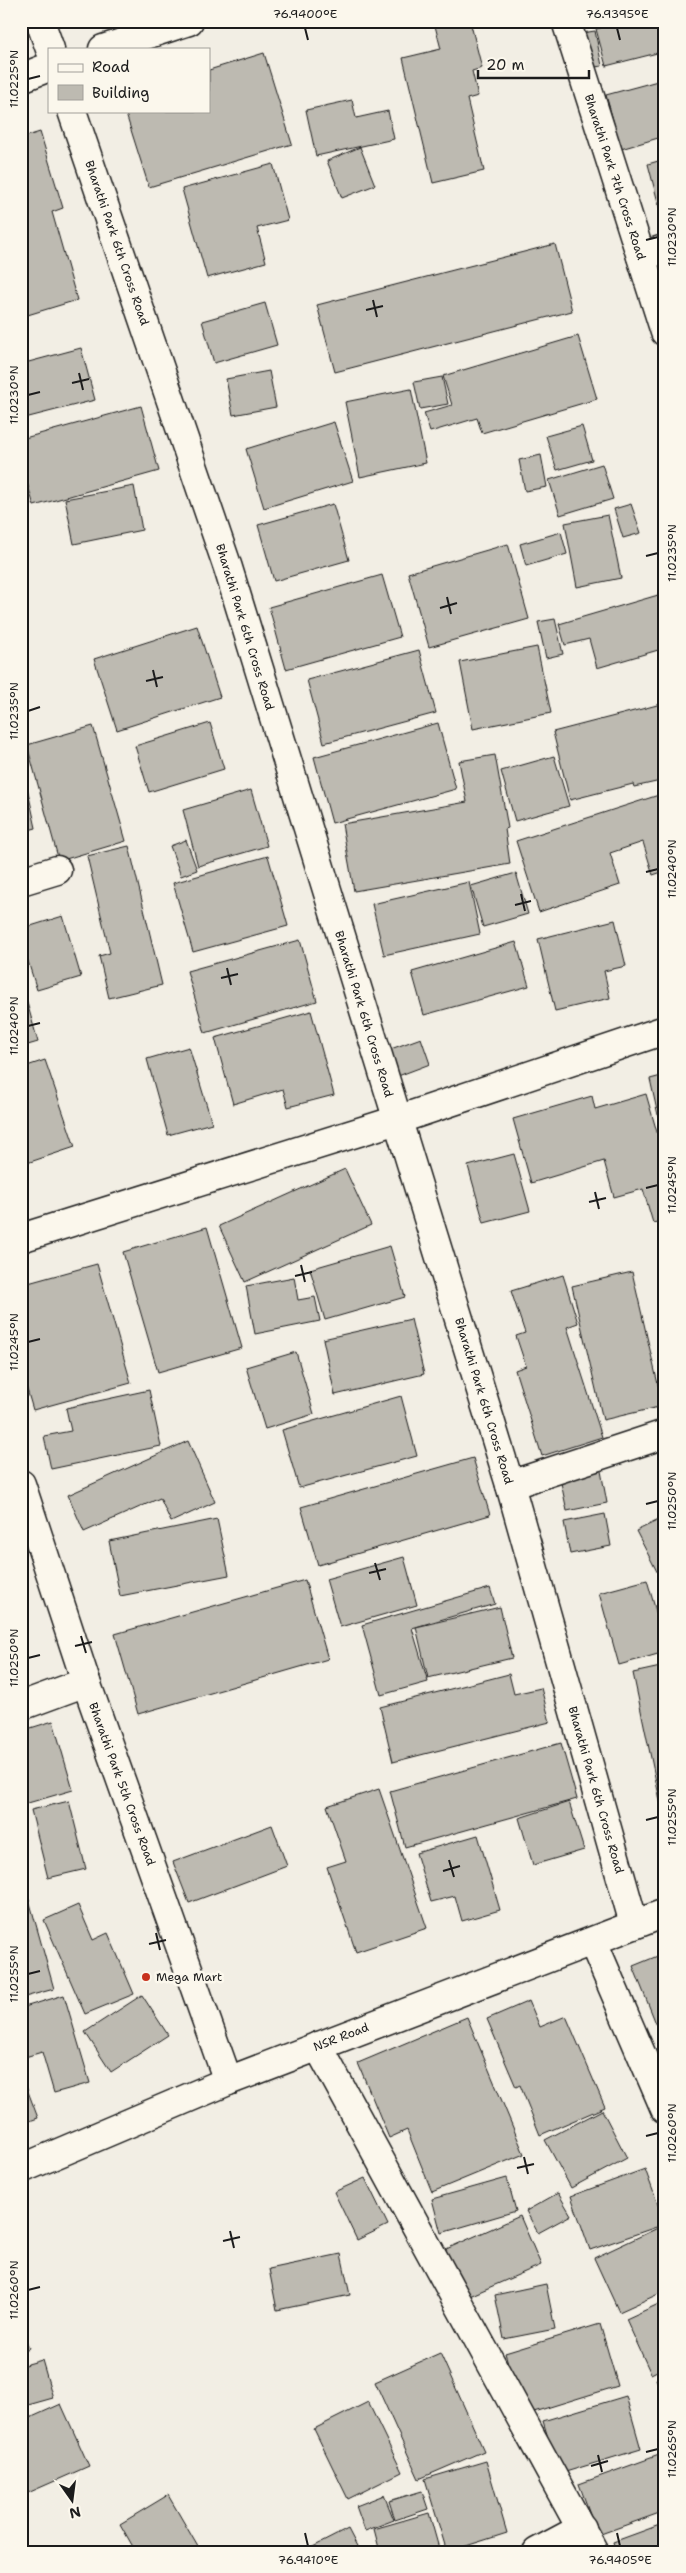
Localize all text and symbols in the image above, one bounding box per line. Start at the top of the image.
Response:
text: 76.9400°E [273,6,337,22]
text: 76.9395°E [586,6,648,22]
legend [48,48,210,112]
scale bar [478,48,590,80]
text: 11.0225°N [6,50,22,108]
text: 20 m [486,55,525,75]
text: Road [92,57,130,77]
text: Building [92,83,149,103]
street label: Bharathi Park 7th Cross Road [581,92,650,262]
street label: Bharathi Park 6th Cross Road [81,158,153,328]
text: 11.0230°N [664,207,680,267]
text: 11.0230°N [6,365,22,425]
text: 11.0235°N [664,524,680,582]
street label: Bharathi Park 6th Cross Road [212,542,278,713]
text: 11.0235°N [6,682,22,740]
text: 11.0240°N [664,839,680,899]
street label: Bharathi Park 6th Cross Road [331,929,397,1100]
text: 11.0240°N [6,996,22,1056]
text: 11.0245°N [664,1156,680,1214]
text: 11.0245°N [6,1313,22,1371]
street label: Bharathi Park 6th Cross Road [451,1316,517,1487]
text: 11.0250°N [664,1472,680,1530]
text: 11.0250°N [6,1629,22,1687]
street label: Bharathi Park 5th Cross Road [85,1700,159,1868]
street label: Bharathi Park 6th Cross Road [564,1704,628,1876]
text: 11.0255°N [664,1788,680,1846]
text: 11.0255°N [6,1945,22,2003]
place label: Mega Mart [156,1969,222,1985]
marker: Mega Mart [140,1971,152,1983]
street label: NSR Road [311,2019,371,2055]
text: 11.0260°N [664,2103,680,2163]
text: 11.0260°N [6,2260,22,2320]
text: 11.0265°N [664,2420,680,2478]
north arrow [48,2476,98,2526]
text: N [68,2503,83,2523]
text: 76.9410°E [278,2552,338,2568]
text: 76.9405°E [588,2552,652,2568]

